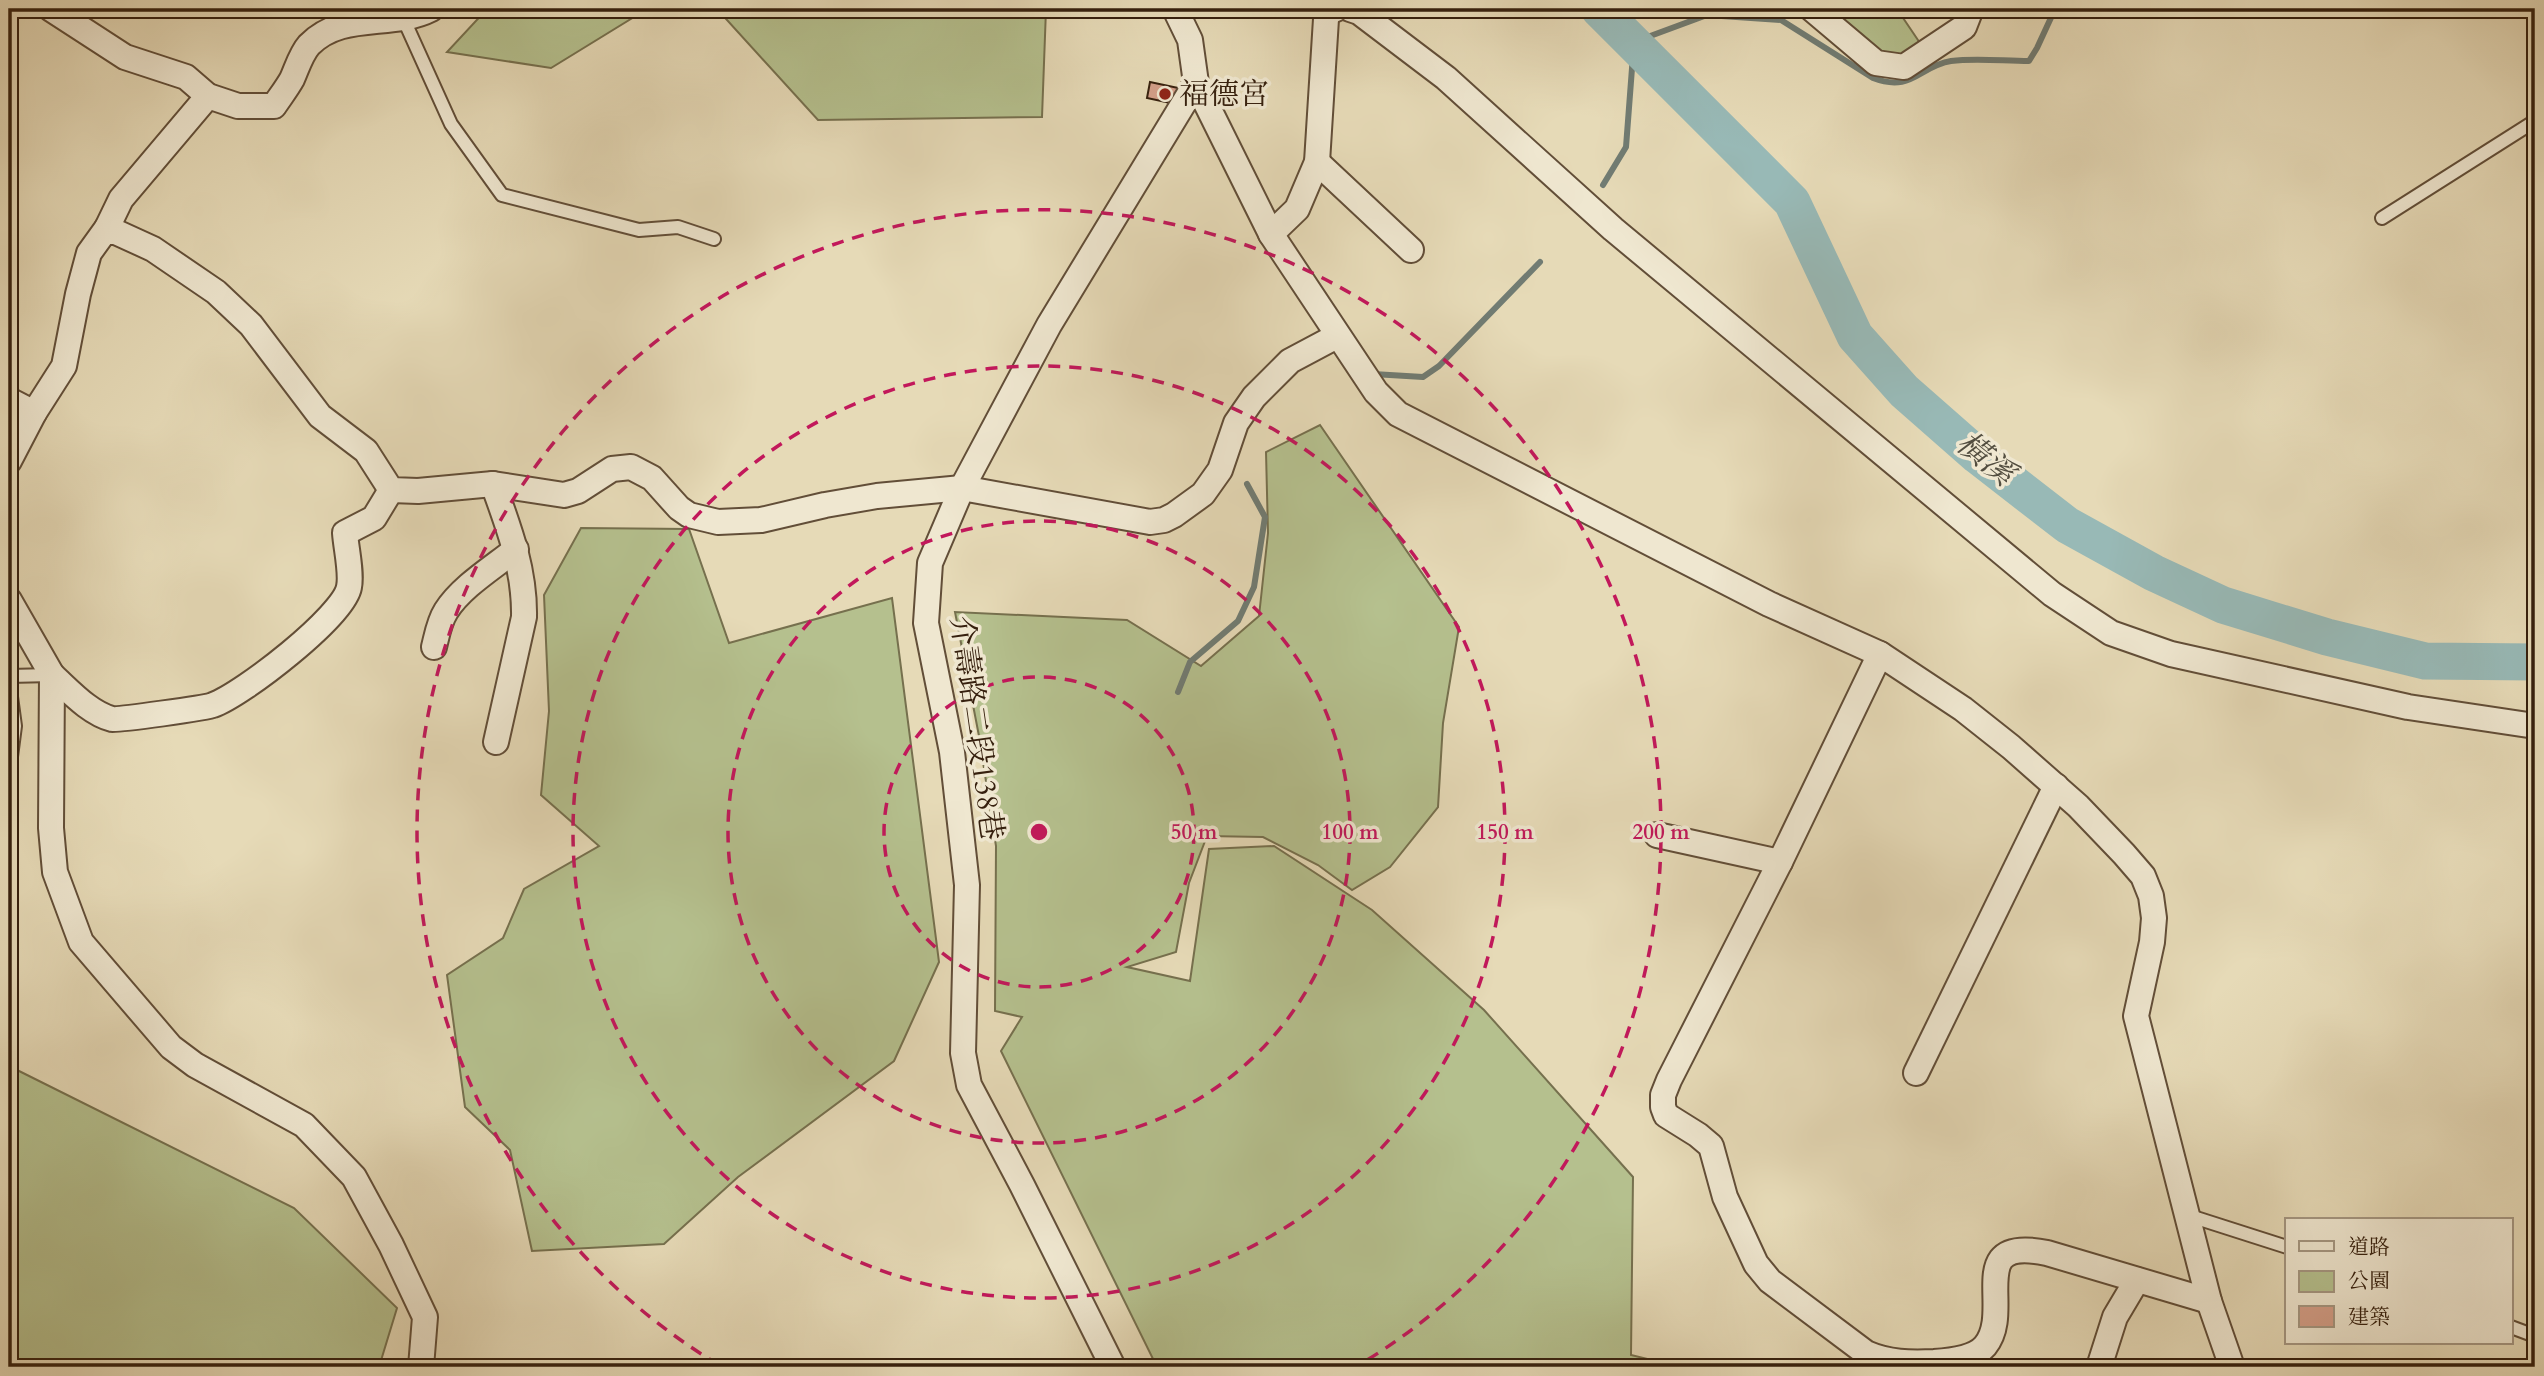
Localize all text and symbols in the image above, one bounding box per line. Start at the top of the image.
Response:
place label: 福德宮 [1179,74,1269,115]
marker: 福德宮 [1157,86,1173,102]
water label: 橫溪 [1947,422,2026,498]
street label: 介壽路二段138巷 [940,613,1013,843]
text: 50 m [1171,818,1218,847]
text: 100 m [1321,818,1379,847]
text: 150 m [1476,818,1534,847]
text: 200 m [1632,818,1690,847]
centre of rings [1027,820,1051,844]
legend [2285,1218,2512,1344]
text: 道路 [2348,1233,2390,1262]
text: 公園 [2348,1267,2390,1296]
text: 建築 [2348,1303,2390,1332]

